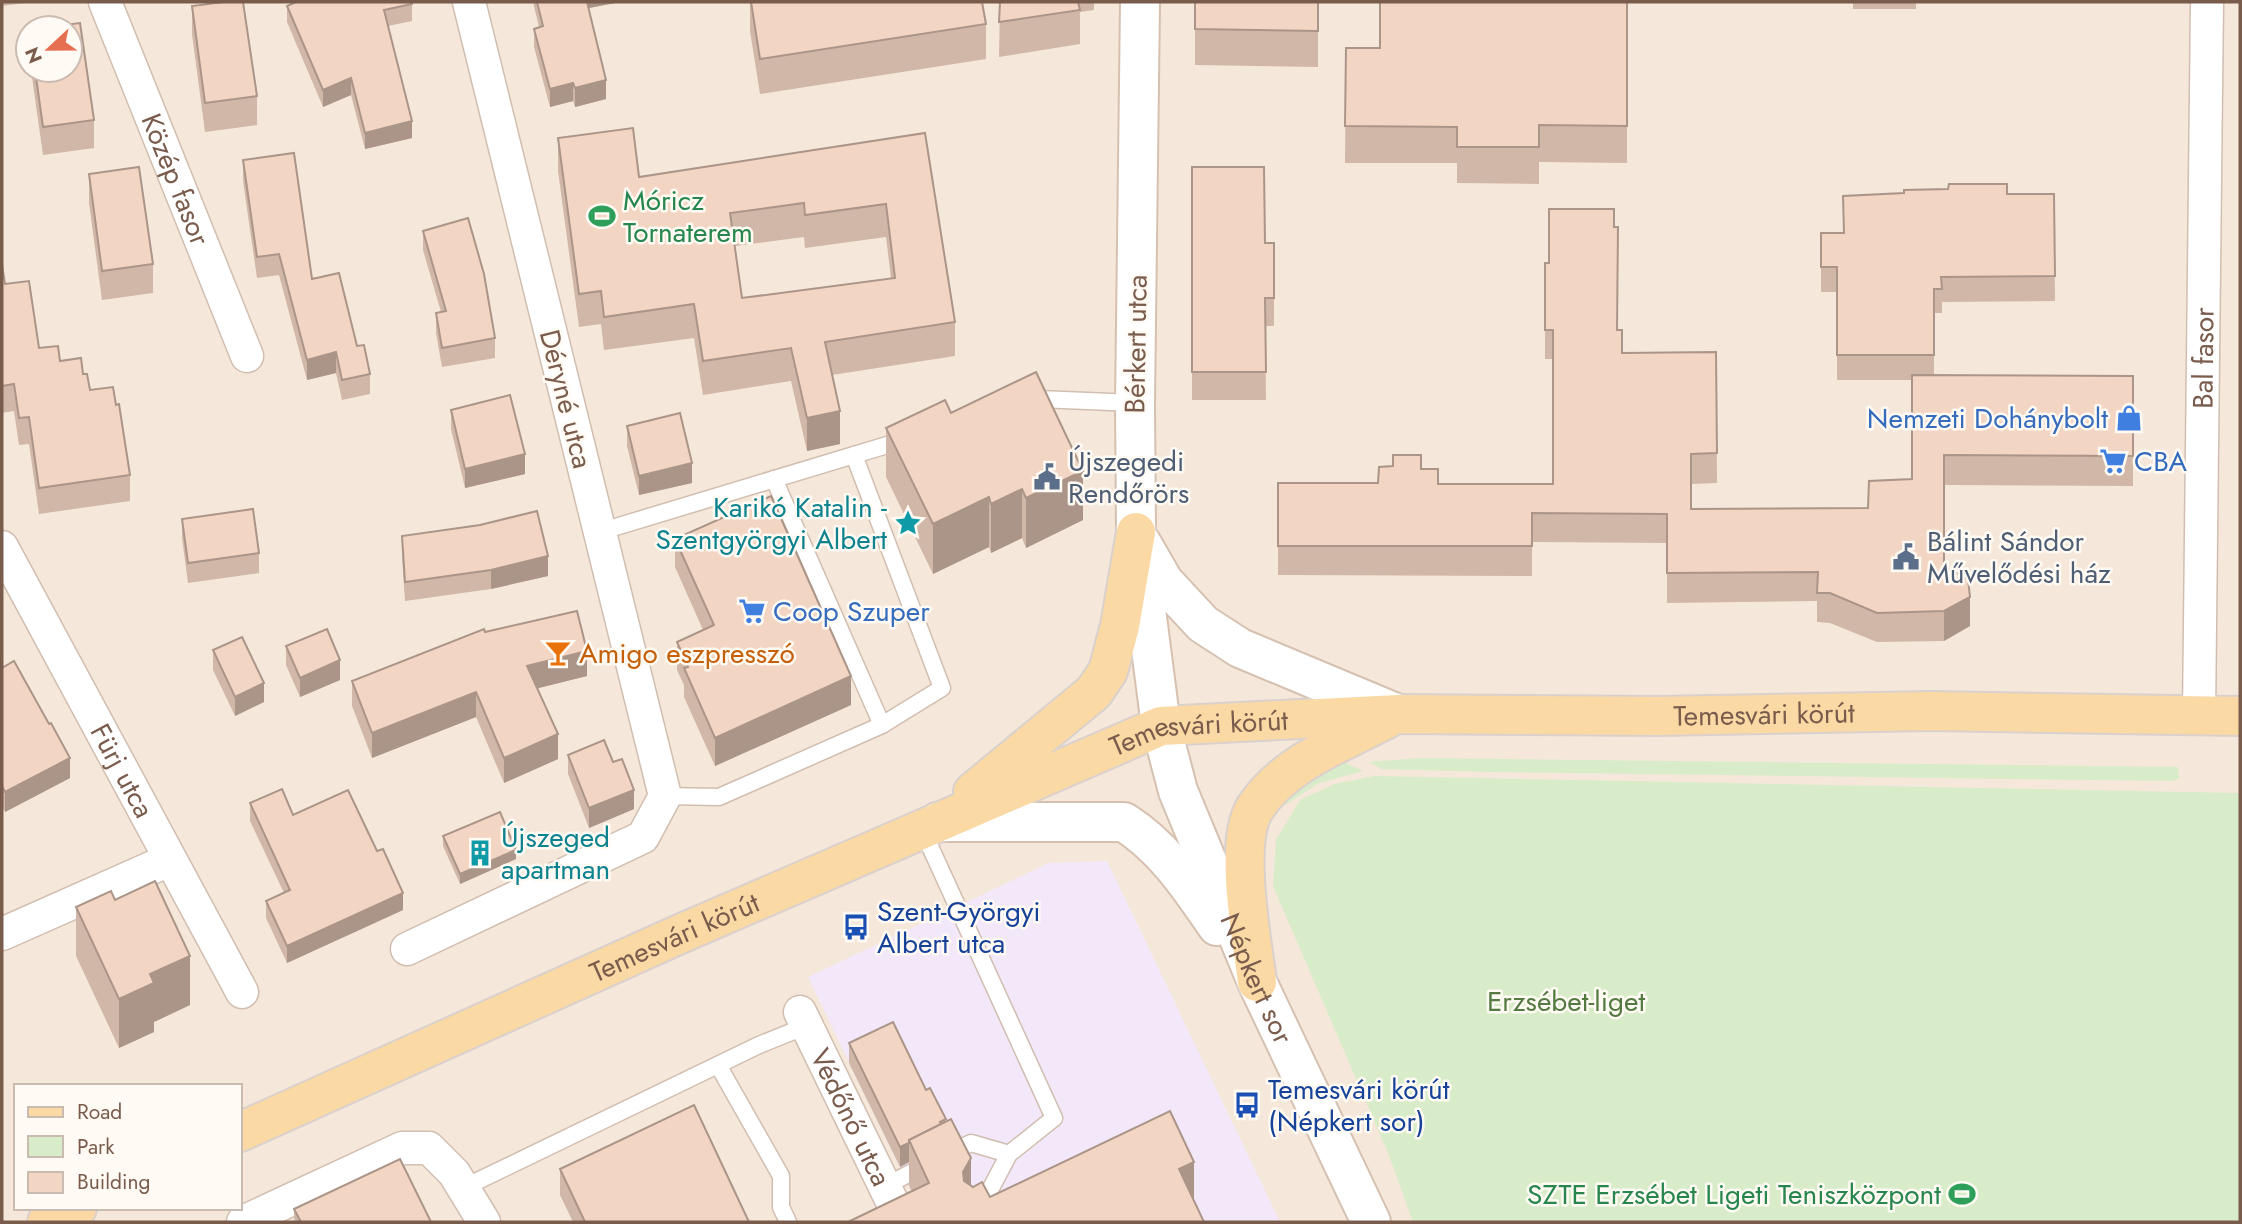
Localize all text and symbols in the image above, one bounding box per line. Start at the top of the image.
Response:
north arrow [14,14,84,84]
text: N [18,43,49,67]
street label: Közép fasor [131,107,221,252]
place label: Móricz Tornaterem [623,180,753,253]
sports icon: Móricz Tornaterem [587,201,617,231]
street label: Bérkert utca [1114,274,1158,414]
street label: Bal fasor [2182,307,2224,409]
street label: Déryné utca [529,325,603,473]
place label: Nemzeti Dohánybolt [1867,398,2108,439]
shop icon: Nemzeti Dohánybolt [2114,403,2144,433]
place label: Újszegedi Rendőrörs [1068,441,1189,514]
place label: CBA [2134,441,2187,482]
supermarket icon: CBA [2098,446,2128,476]
public building icon: Újszegedi Rendőrörs [1032,462,1062,492]
place label: Karikó Katalin - Szentgyörgyi Albert [655,487,887,560]
place icon: Karikó Katalin - Szentgyörgyi Albert [893,508,923,538]
place label: Bálint Sándor Művelődési ház [1927,521,2111,594]
public building icon: Bálint Sándor Művelődési ház [1891,542,1921,572]
place label: Coop Szuper [773,591,930,632]
supermarket icon: Coop Szuper [737,596,767,626]
place label: Amigo eszpresszó [579,633,795,674]
bar icon: Amigo eszpresszó [543,638,573,668]
street label: Temesvári körút [1673,692,1856,736]
street label: Temesvári körút [1103,699,1289,766]
street label: Fürj utca [80,716,165,825]
place label: Újszeged apartman [501,817,610,890]
building icon: Újszeged apartman [465,838,495,868]
street label: Temesvári körút [583,882,766,993]
place label: Szent-Györgyi Albert utca [877,891,1041,964]
street label: Népkert sor [1210,907,1304,1051]
bus stop icon: Szent-Györgyi Albert utca [841,912,871,942]
park label: Erzsébet-liget [1487,981,1645,1022]
street label: Védőnő utca [800,1041,902,1193]
place label: Temesvári körút (Népkert sor) [1268,1069,1450,1142]
legend [14,1084,242,1210]
bus stop icon: Temesvári körút (Népkert sor) [1232,1090,1262,1120]
text: Road [77,1097,122,1127]
text: Park [77,1132,115,1162]
text: Building [77,1167,150,1197]
place label: SZTE Erzsébet Ligeti Teniszközpont [1527,1174,1941,1215]
sports icon: SZTE Erzsébet Ligeti Teniszközpont [1947,1179,1977,1209]

